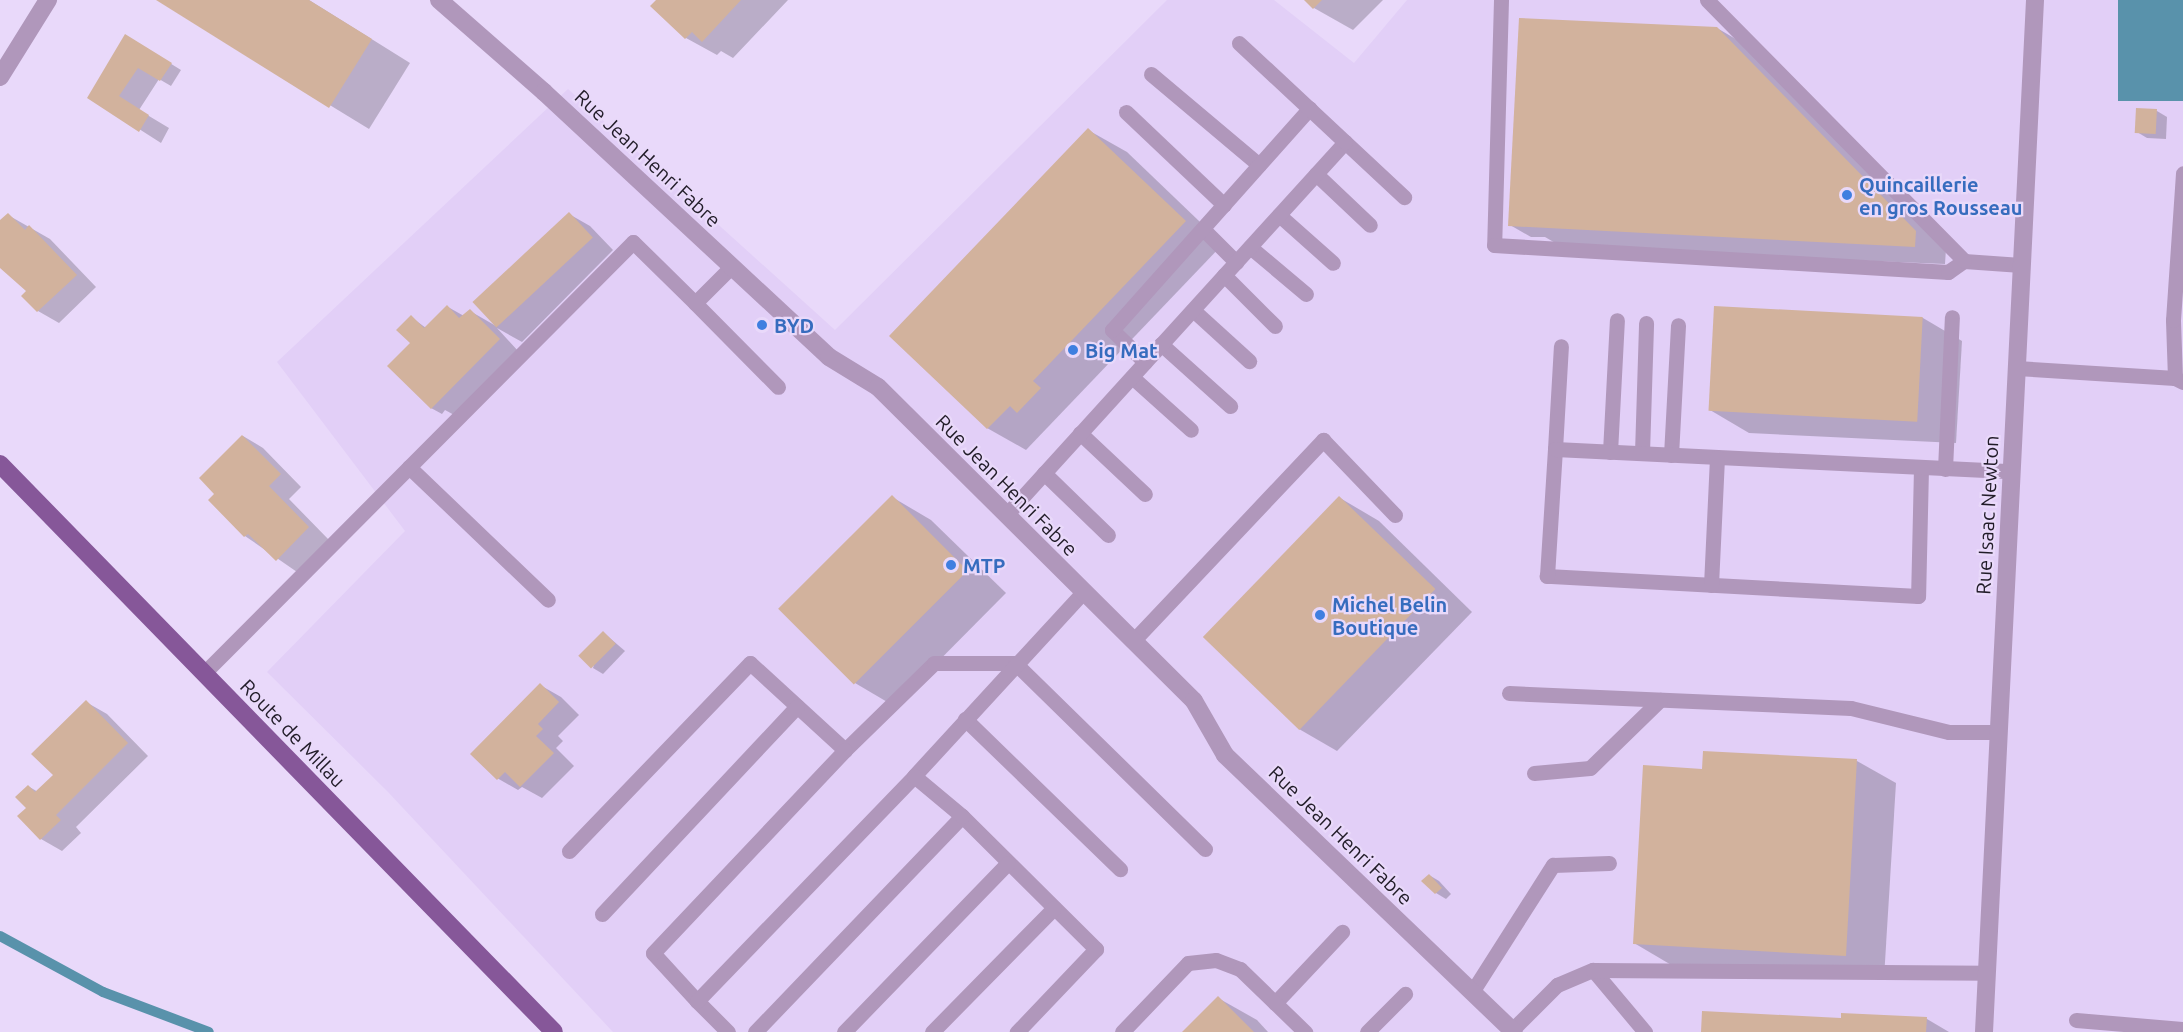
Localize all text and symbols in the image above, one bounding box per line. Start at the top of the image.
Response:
street label: Rue Jean Henri Fabre [570,84,726,232]
place label: Quincaillerie en gros Rousseau [1859,172,2022,219]
marker: Quincaillerie en gros Rousseau [1840,188,1854,202]
place label: BYD [774,313,814,337]
marker: BYD [755,318,769,332]
place label: Big Mat [1085,338,1158,362]
marker: Big Mat [1066,343,1080,357]
street label: Rue Jean Henri Fabre [931,409,1083,561]
street label: Rue Isaac Newton [1971,435,2003,595]
place label: MTP [963,553,1005,577]
marker: MTP [944,558,958,572]
place label: Michel Belin Boutique [1332,592,1447,639]
marker: Michel Belin Boutique [1313,608,1327,622]
street label: Route de Millau [235,674,351,792]
street label: Rue Jean Henri Fabre [1264,760,1418,910]

